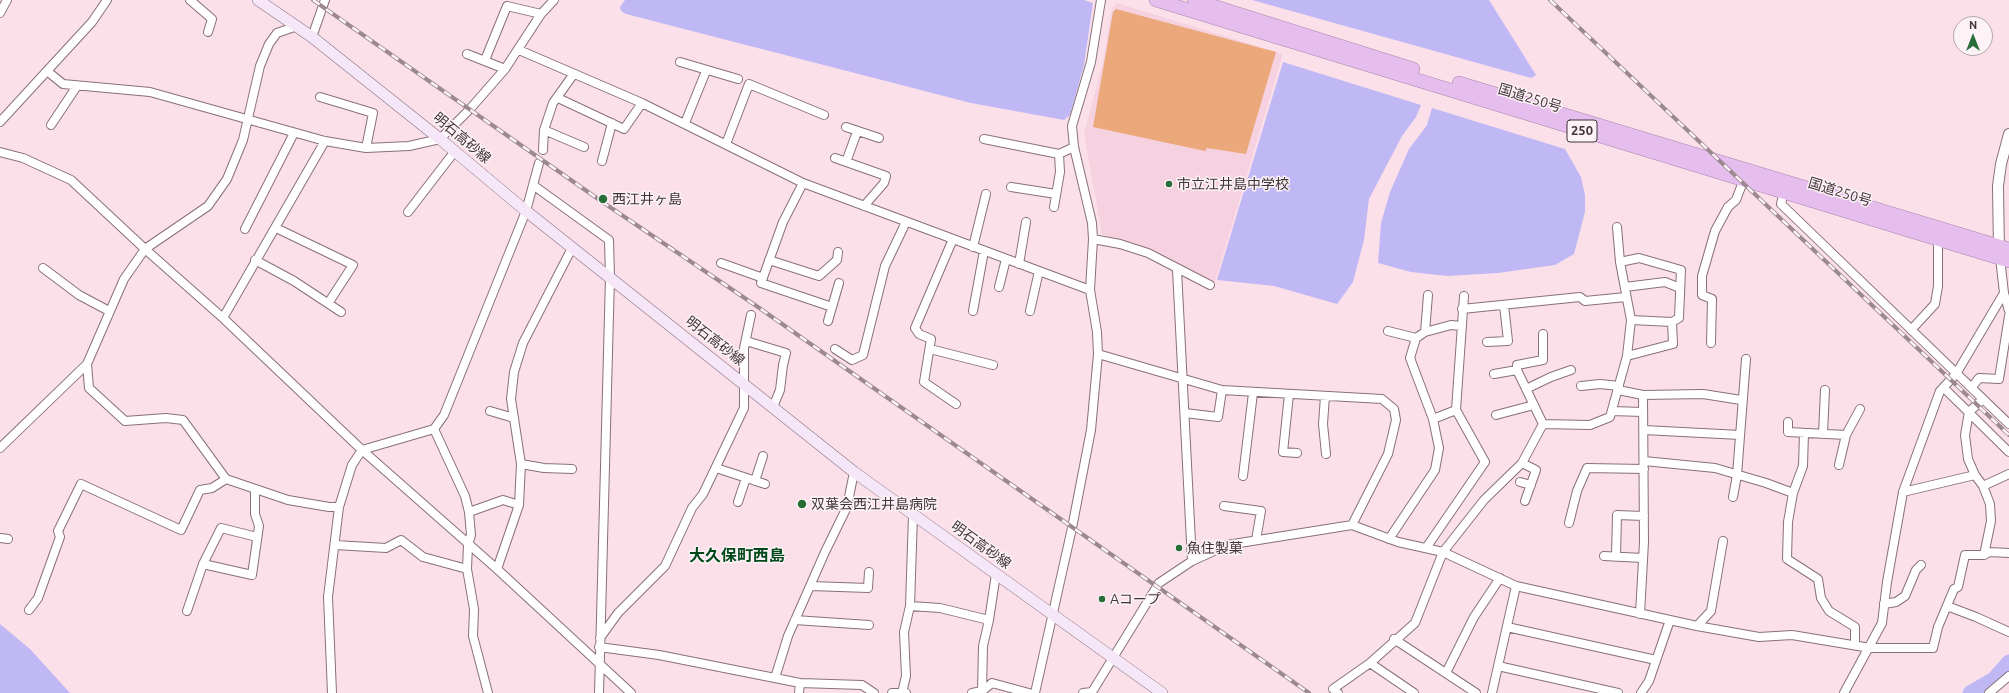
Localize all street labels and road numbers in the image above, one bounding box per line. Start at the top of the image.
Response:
street label: 国道250号 [1496,80,1564,116]
street label: 明石高砂線 [430,109,494,167]
road number: 250 [1567,120,1597,142]
street label: 国道250号 [1806,174,1874,210]
street label: 明石高砂線 [682,313,748,369]
street label: 明石高砂線 [948,518,1014,572]

